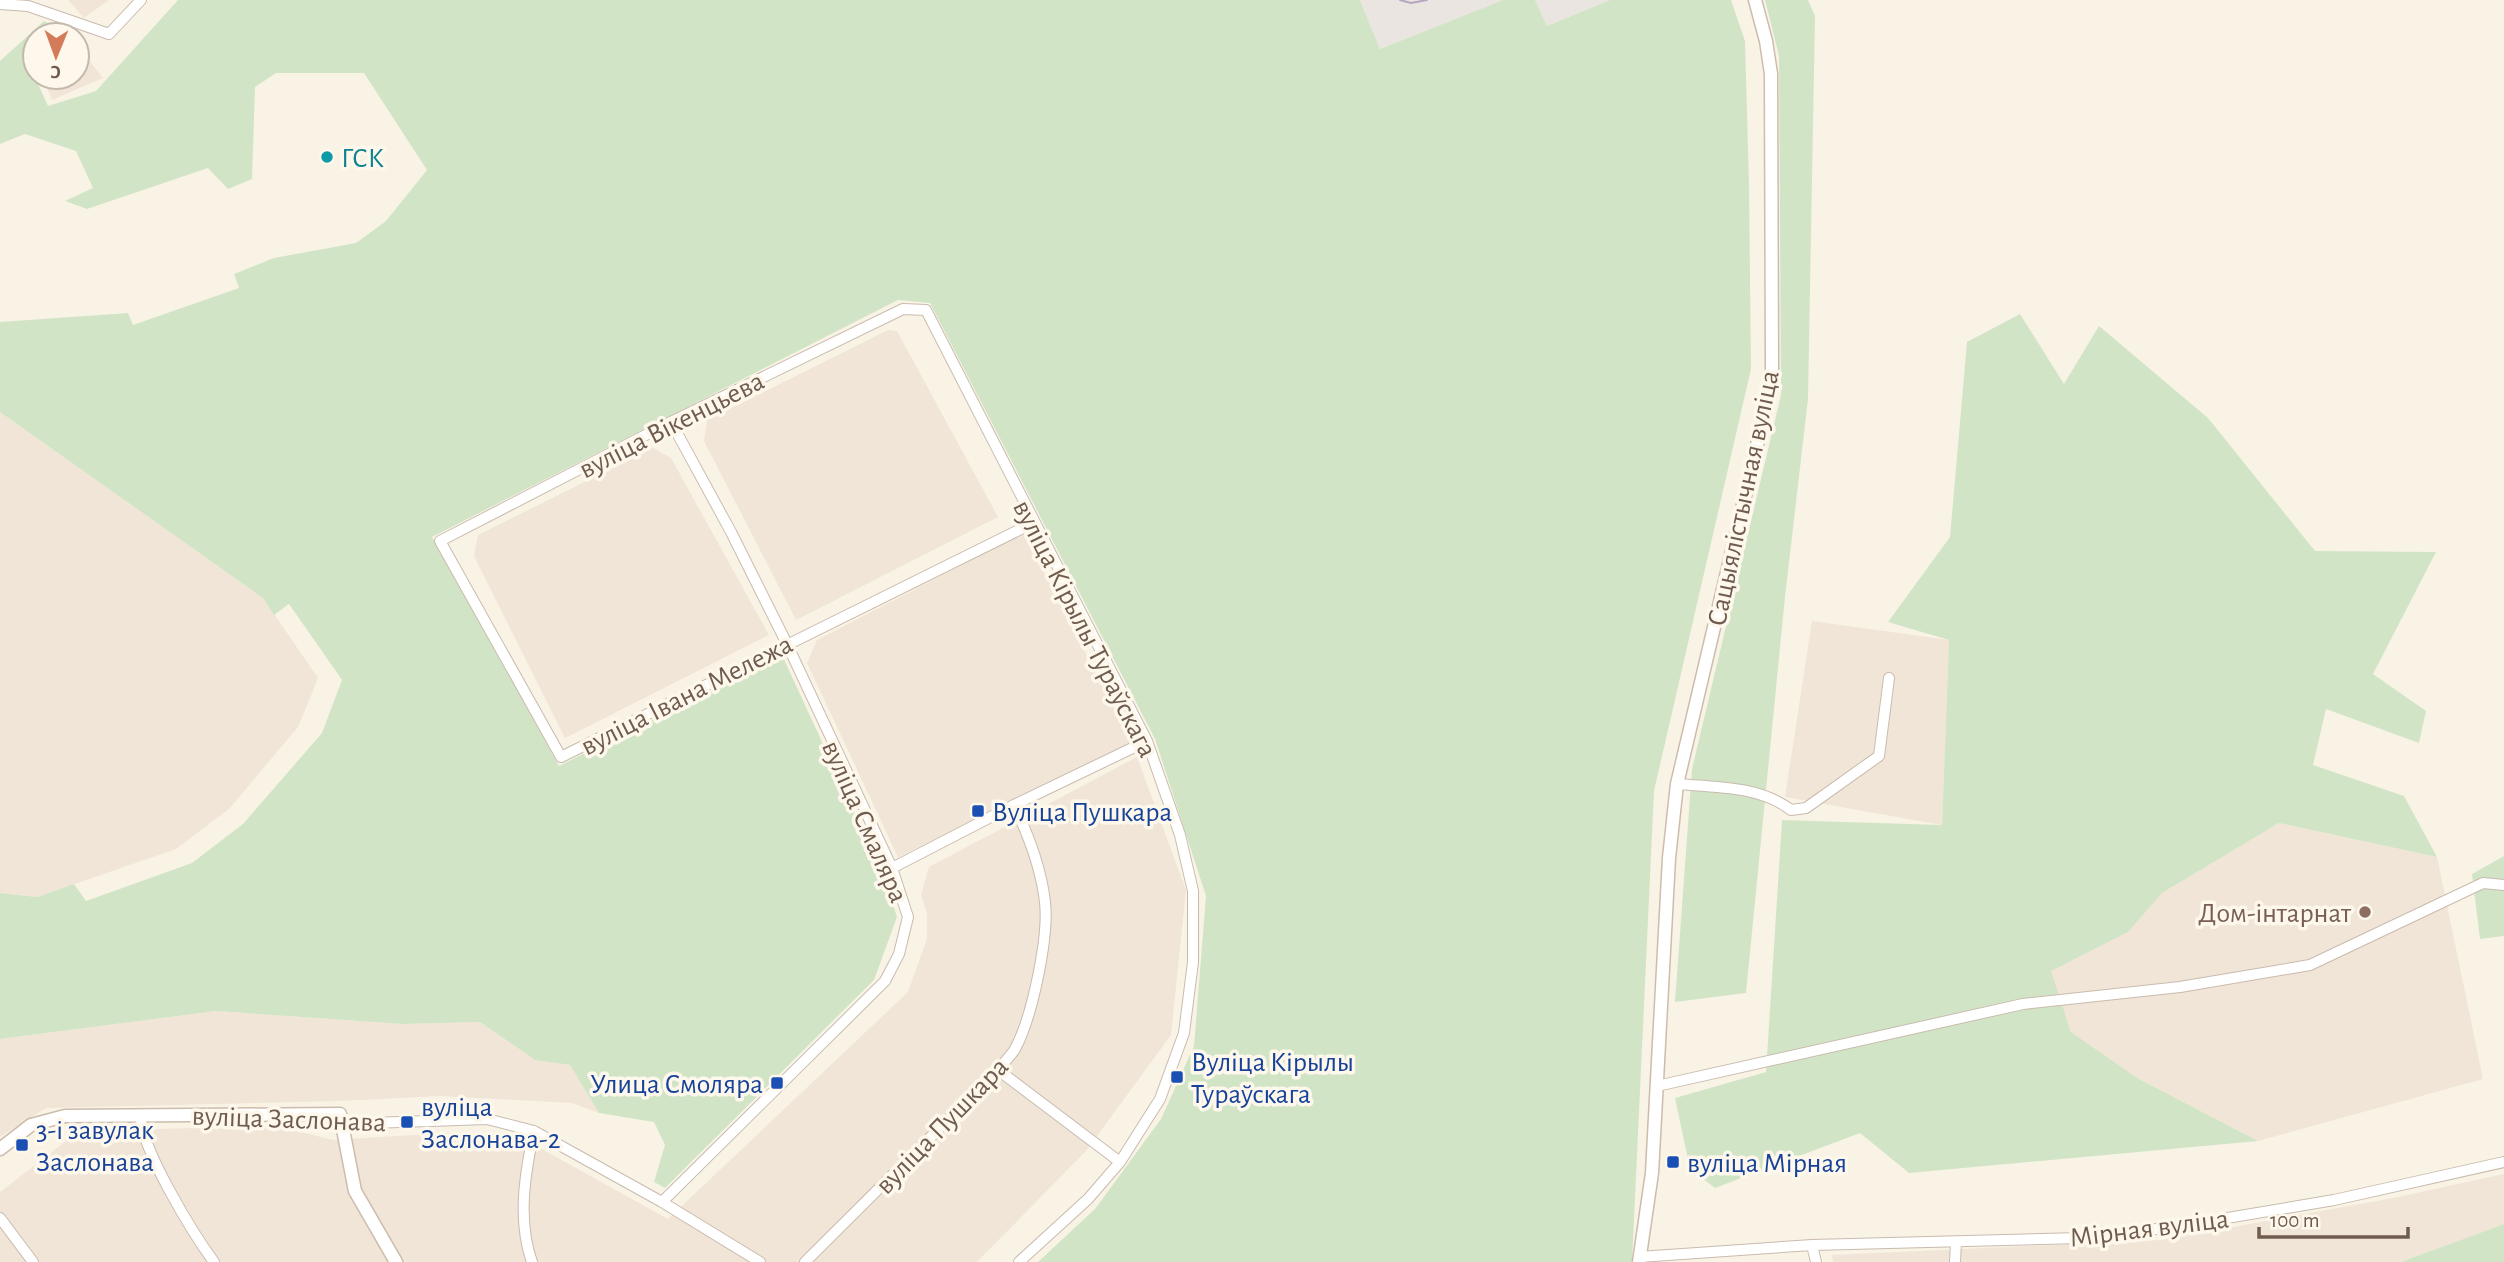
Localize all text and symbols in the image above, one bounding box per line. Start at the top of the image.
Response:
north arrow [21,21,91,91]
text: С [50,62,61,81]
place label: ГСК [341,145,384,173]
marker: ГСК [319,149,335,165]
street label: вуліца Вікенцьева [575,367,769,484]
street label: Сацыялістычная вуліца [1703,368,1785,629]
street label: вуліца Кірылы Тураўскага [1007,496,1161,762]
street label: вуліца Івана Мележа [576,630,798,761]
street label: вуліца Смаляра [816,737,912,907]
place label: Вуліца Пушкара [992,799,1173,827]
marker: Вуліца Пушкара [970,803,986,819]
place label: Дом-інтарнат [2198,900,2352,928]
marker: Дом-інтарнат [2357,904,2373,920]
place label: Вуліца Кірылы Тураўскага [1191,1049,1354,1109]
street label: вуліца Пушкара [871,1053,1014,1200]
marker: Вуліца Кірылы Тураўскага [1169,1069,1185,1085]
place label: Улица Смоляра [590,1071,763,1099]
marker: Улица Смоляра [769,1075,785,1091]
place label: вуліца Заслонава-2 [421,1094,560,1154]
street label: вуліца Заслонава [191,1103,387,1137]
marker: вуліца Заслонава-2 [399,1114,415,1130]
place label: 3-і завулак Заслонава [36,1117,154,1177]
marker: 3-і завулак Заслонава [14,1137,30,1153]
place label: вуліца Мірная [1687,1150,1847,1178]
marker: вуліца Мірная [1665,1154,1681,1170]
scale bar [2259,1196,2408,1240]
street label: Мірная вуліца [2068,1205,2231,1253]
text: 100 m [2270,1210,2320,1231]

